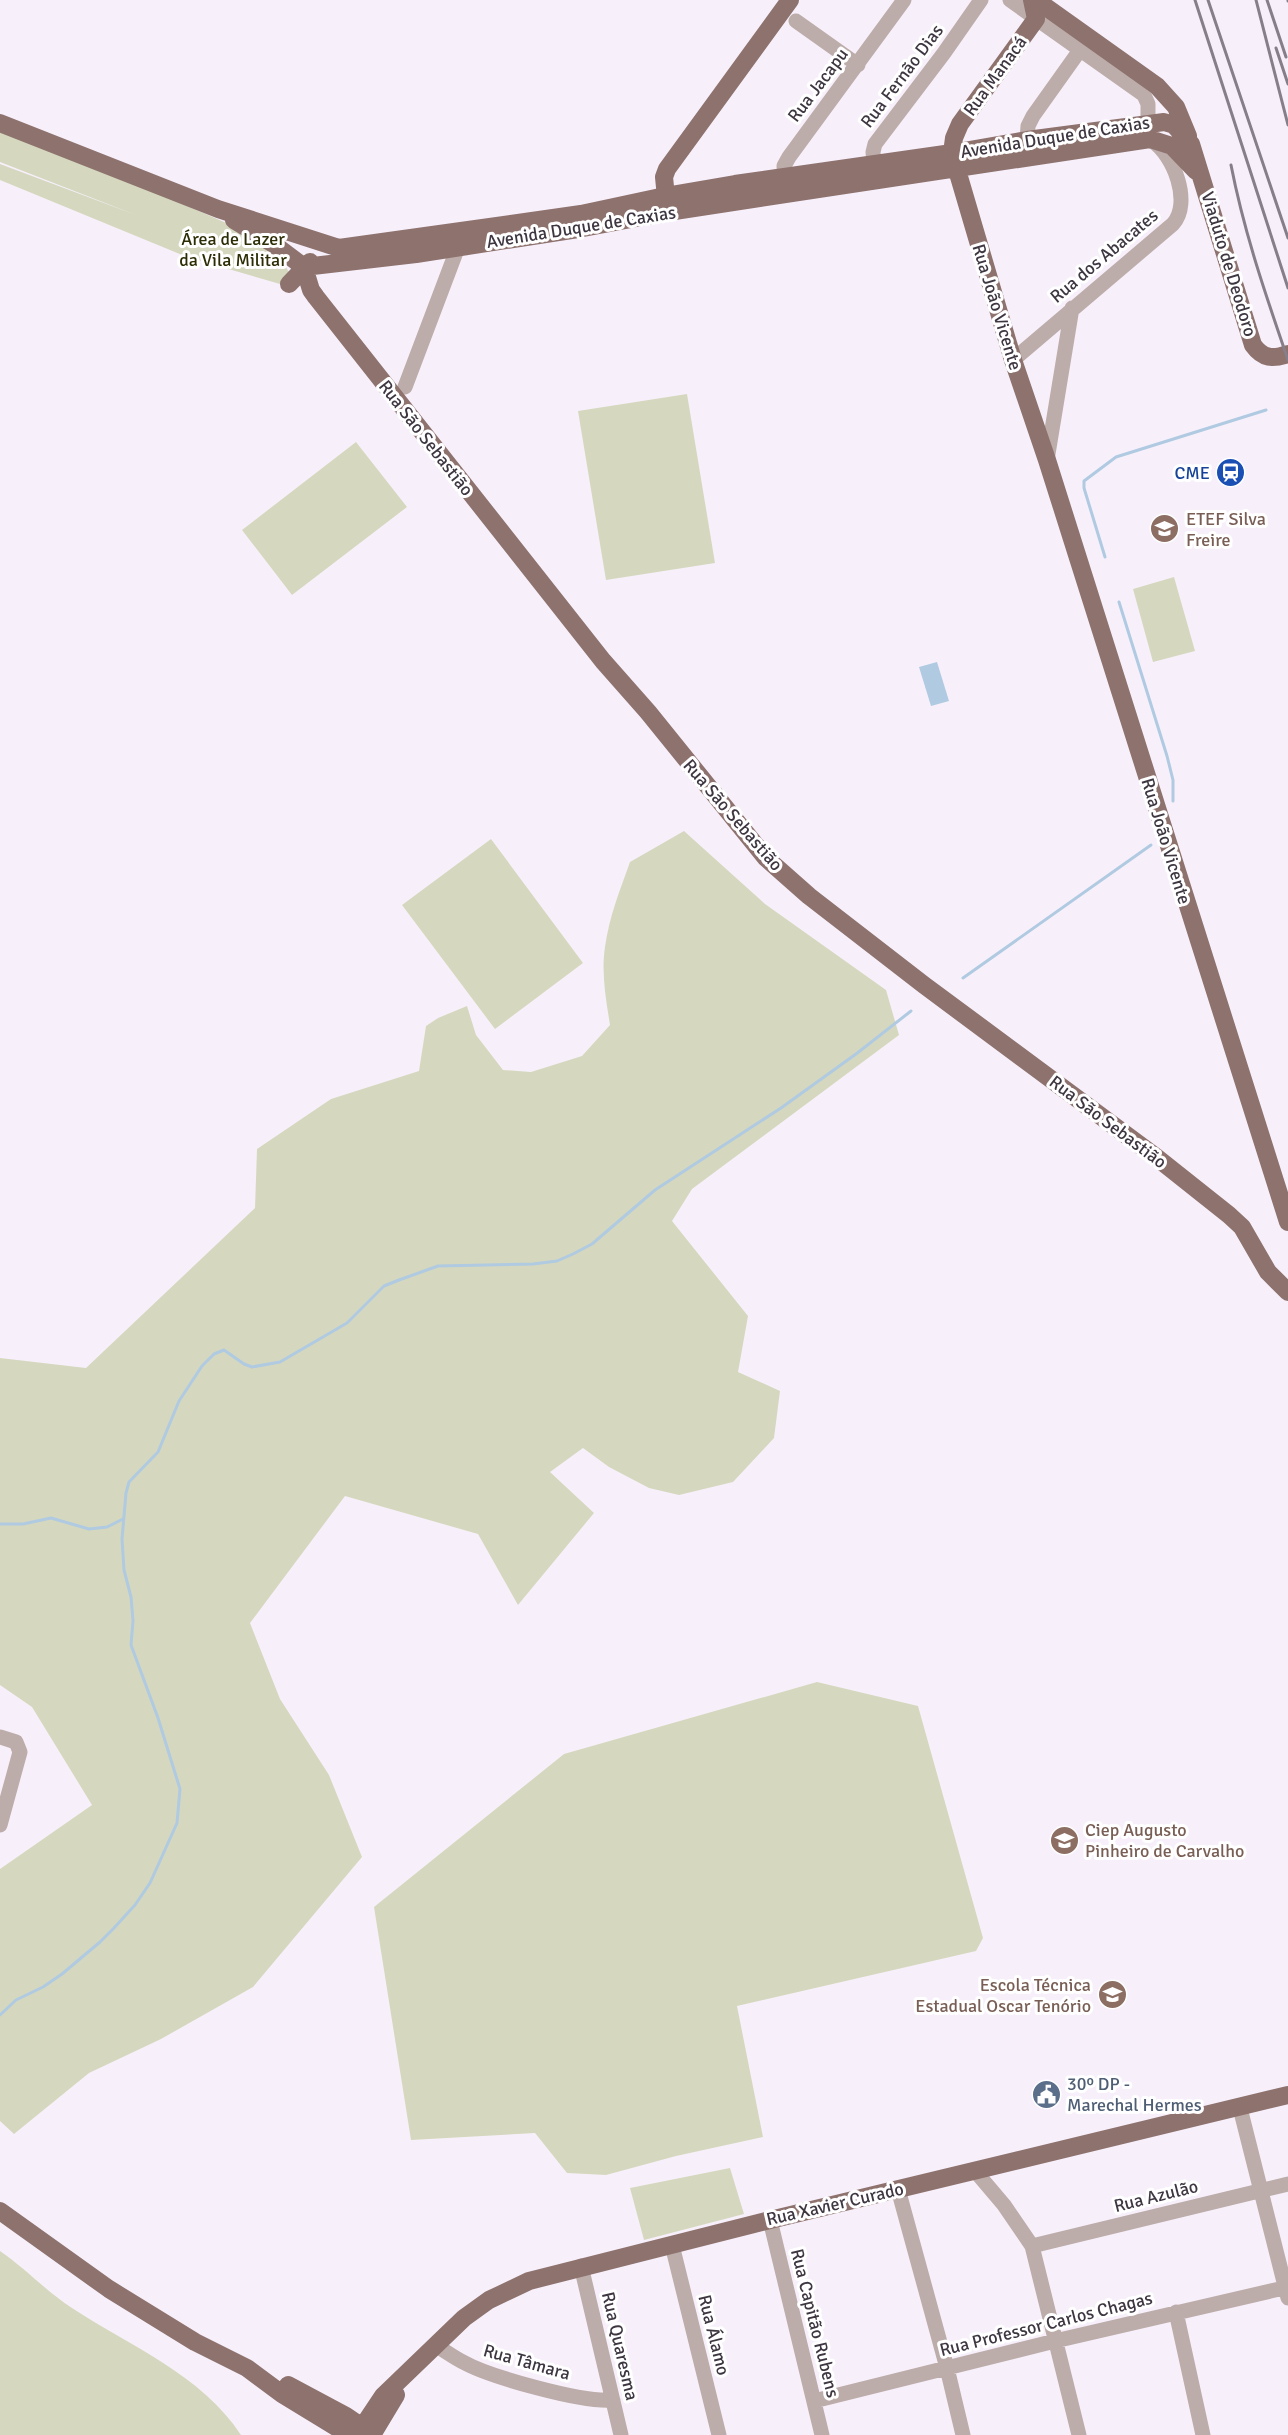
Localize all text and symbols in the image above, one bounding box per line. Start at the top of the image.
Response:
street label: Rua Fernão Dias [856,20,948,132]
street label: Rua Manacá [959,32,1031,120]
street label: Rua Jacapu [783,44,853,126]
street label: Avenida Duque de Caxias [959,111,1151,163]
street label: Viaduto de Deodoro [1197,189,1261,339]
street label: Avenida Duque de Caxias [485,201,677,253]
street label: Rua dos Abacates [1046,204,1163,308]
park label: Área de Lazer da Vila Militar [179,228,287,271]
street label: Rua João Vicente [967,241,1027,373]
street label: Rua São Sebastião [374,376,478,500]
station icon: CME [1215,457,1247,489]
place label: CME [1174,462,1210,484]
place label: ETEF Silva Freire [1186,508,1266,551]
school or university icon: ETEF Silva Freire [1149,513,1181,545]
street label: Rua São Sebastião [678,755,788,875]
street label: Rua João Vicente [1136,775,1196,907]
street label: Rua São Sebastião [1045,1071,1171,1173]
place label: Ciep Augusto Pinheiro de Carvalho [1085,1819,1244,1862]
school or university icon: Ciep Augusto Pinheiro de Carvalho [1048,1824,1080,1856]
place label: Escola Técnica Estadual Oscar Tenório [915,1974,1091,2017]
school or university icon: Escola Técnica Estadual Oscar Tenório [1096,1979,1128,2011]
place label: 30º DP - Marechal Hermes [1067,2073,1202,2116]
public building icon: 30º DP - Marechal Hermes [1030,2078,1062,2110]
street label: Rua Azulão [1112,2175,1200,2217]
street label: Rua Xavier Curado [764,2178,906,2230]
street label: Rua Capitão Rubens [786,2246,844,2400]
street label: Rua Professor Carlos Chagas [937,2287,1155,2361]
street label: Rua Quaresma [597,2290,643,2402]
street label: Rua Álamo [693,2292,735,2378]
street label: Rua Tâmara [481,2339,573,2385]

